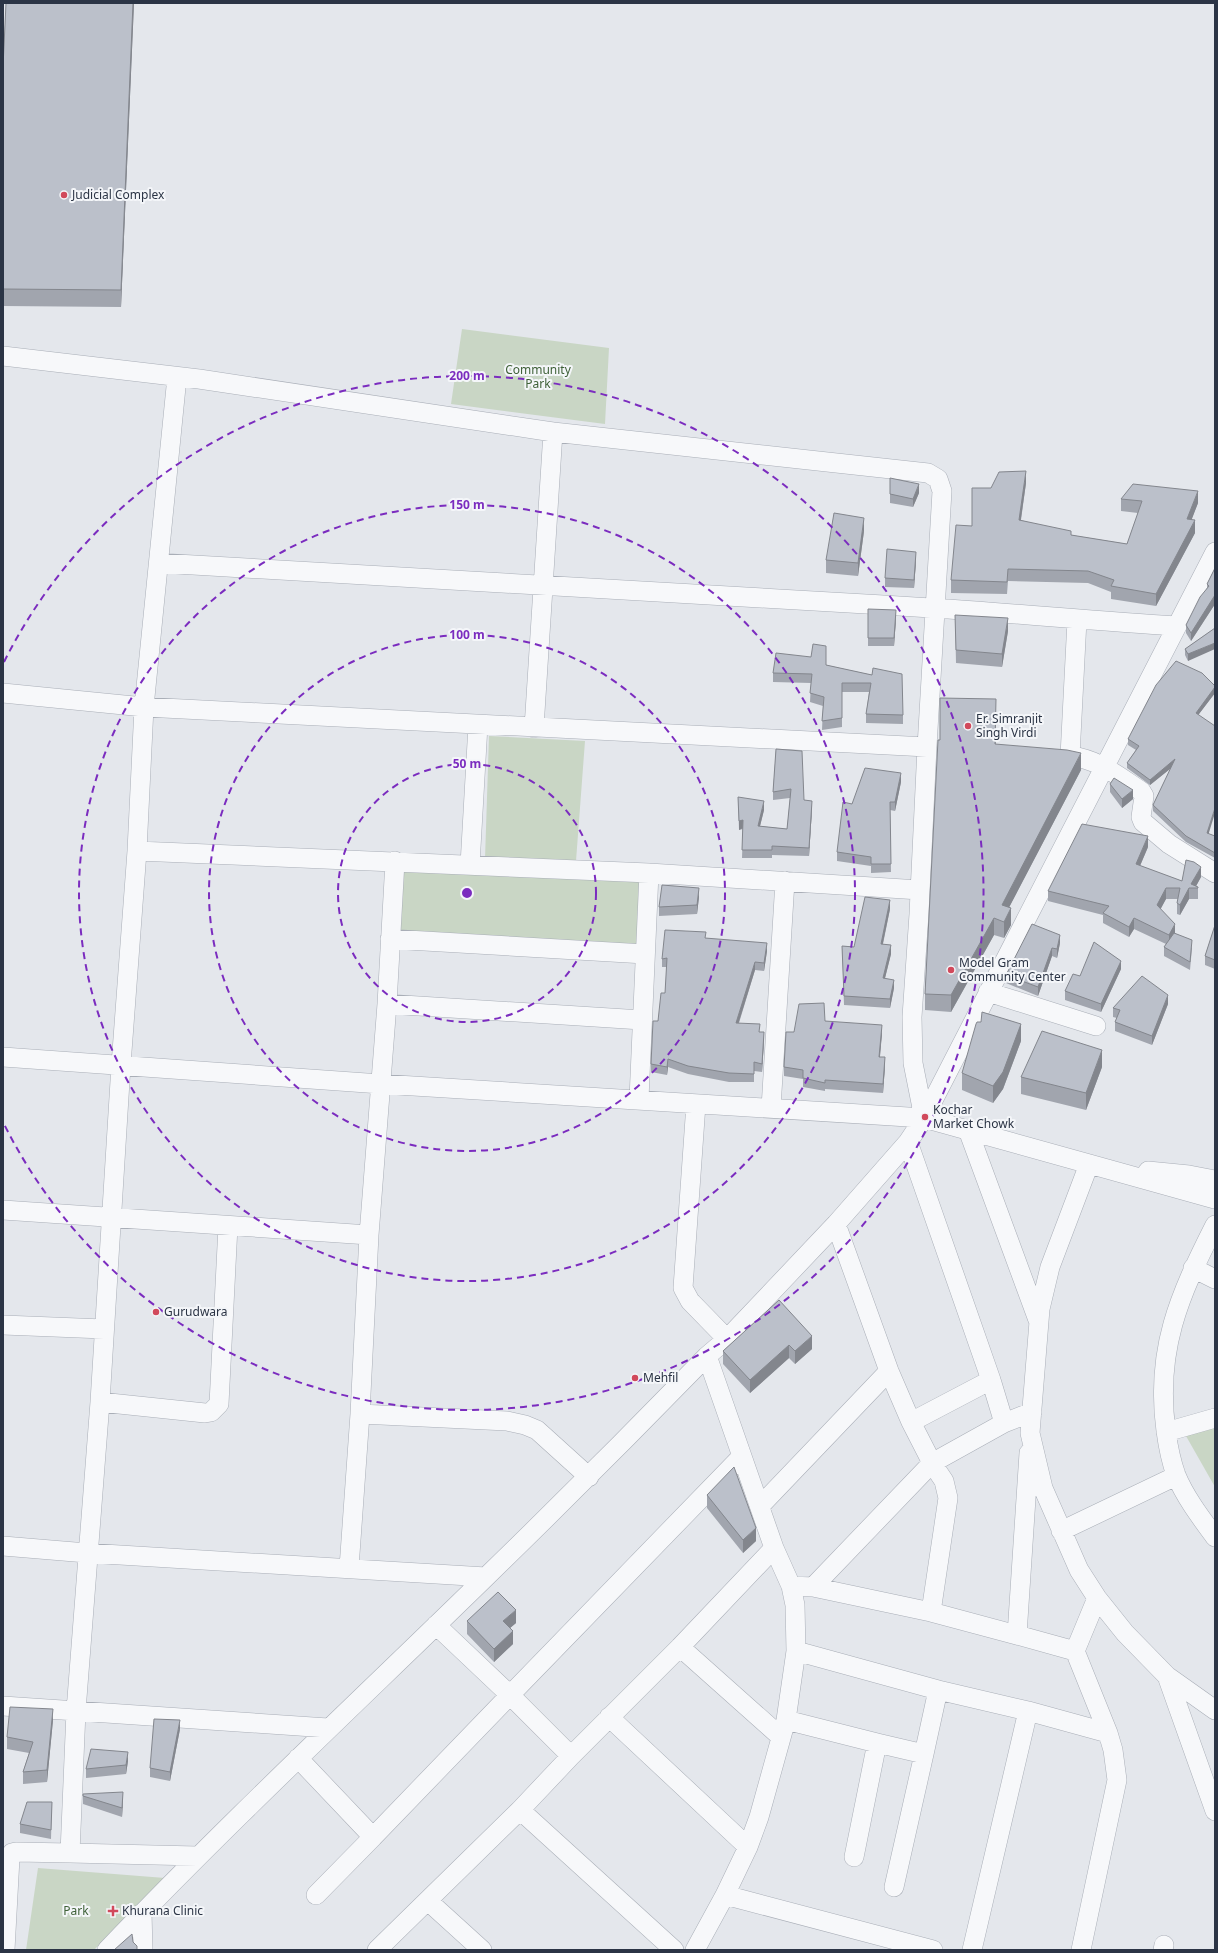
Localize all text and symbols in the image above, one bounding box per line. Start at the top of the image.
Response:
place label: Judicial Complex [71,186,165,203]
marker: Judicial Complex [59,190,69,200]
park label: Community Park [505,361,572,392]
text: 200 m [449,367,485,384]
text: 150 m [449,496,485,513]
text: 100 m [449,626,485,643]
place label: Er. Simranjit Singh Virdi [976,710,1043,741]
marker: Er. Simranjit Singh Virdi [963,721,973,731]
text: 50 m [453,755,481,772]
centre of rings [460,886,474,900]
place label: Model Gram Community Center [959,954,1066,985]
marker: Model Gram Community Center [946,965,956,975]
place label: Kochar Market Chowk [933,1101,1015,1132]
marker: Kochar Market Chowk [920,1112,930,1122]
place label: Gurudwara [164,1303,228,1320]
marker: Gurudwara [151,1307,161,1317]
place label: Mehfil [643,1369,678,1386]
marker: Mehfil [630,1373,640,1383]
park label: Park [63,1902,89,1919]
place label: Khurana Clinic [122,1902,203,1919]
marker: Khurana Clinic [107,1905,119,1917]

